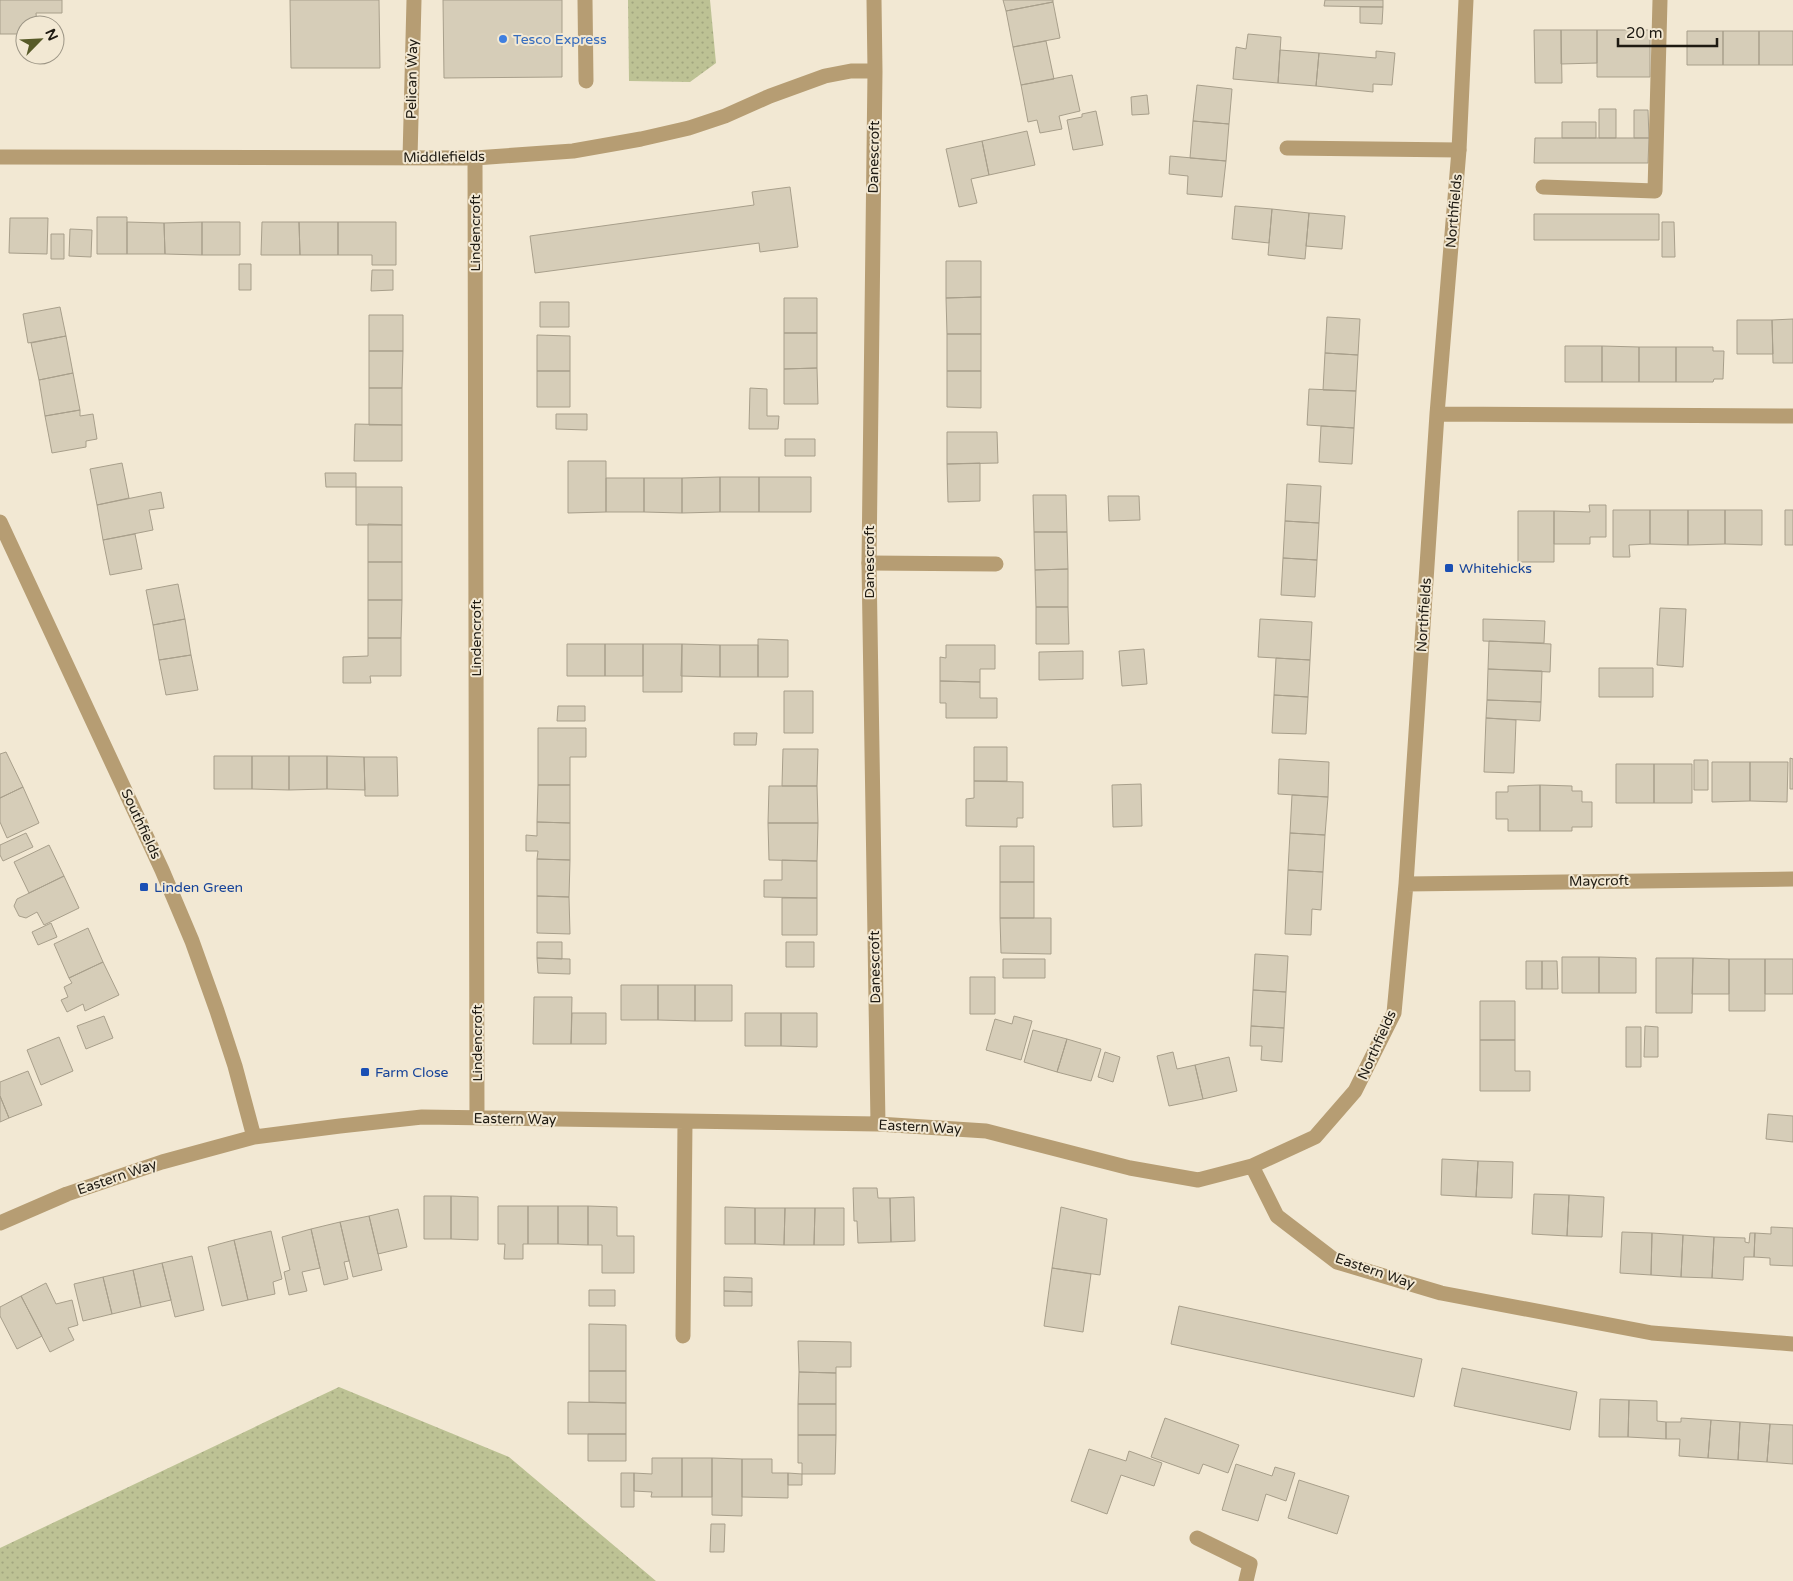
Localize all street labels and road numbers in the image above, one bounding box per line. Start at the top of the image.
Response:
street label: Pelican Way [403,38,421,119]
street label: Danescroft [865,120,883,194]
street label: Middlefields [403,148,485,166]
street label: Northfields [1442,173,1466,249]
street label: Lindencroft [467,194,484,271]
street label: Danescroft [861,525,878,599]
street label: Northfields [1413,577,1435,653]
street label: Lindencroft [468,599,485,676]
street label: Southfields [117,786,165,862]
street label: Maycroft [1569,872,1630,890]
street label: Danescroft [866,930,884,1004]
street label: Lindencroft [469,1004,486,1081]
street label: Northfields [1354,1007,1400,1082]
street label: Eastern Way [473,1110,557,1128]
street label: Eastern Way [878,1116,962,1138]
street label: Eastern Way [75,1155,159,1199]
street label: Eastern Way [1333,1249,1417,1293]

